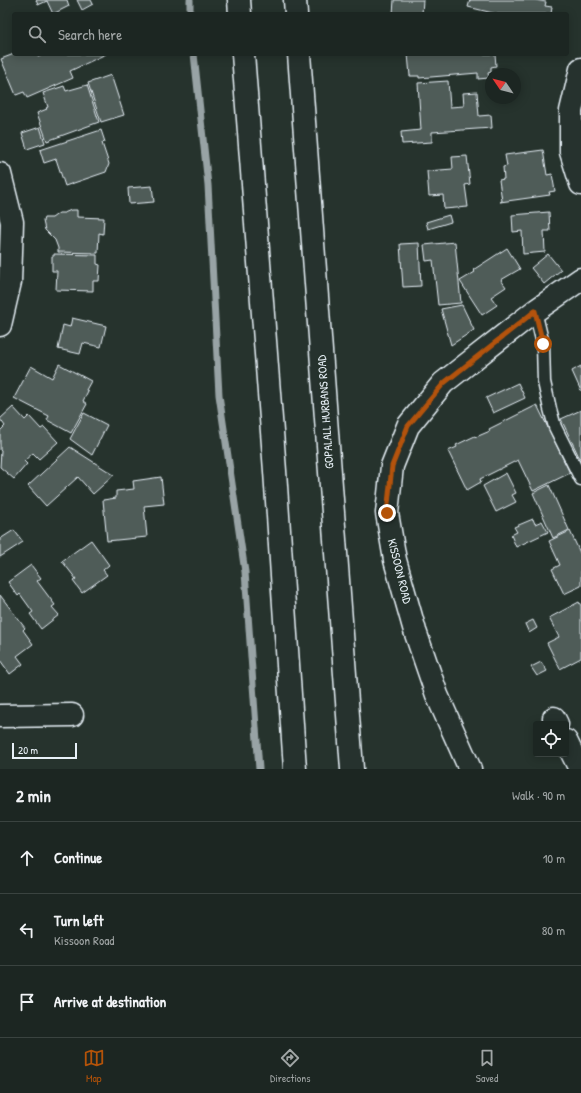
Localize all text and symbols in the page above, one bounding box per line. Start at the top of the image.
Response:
search box [12,12,569,56]
icon: search [26,23,48,45]
text: Search here [58,24,122,45]
north arrow [485,68,521,104]
route start [534,335,552,353]
street label: GOPALALL HURBANS ROAD [313,354,337,469]
route end [378,504,396,522]
street label: KISSOON ROAD [384,537,416,605]
map controls [533,721,569,757]
button: locate [533,721,569,757]
scale bar [12,741,77,760]
text: 20 m [18,743,38,757]
text: 2 min [16,784,51,807]
text: Walk · 90 m [512,786,565,804]
icon: ahead [16,847,38,869]
text: Continue [54,847,102,868]
text: 10 m [543,849,565,867]
text: Turn left [54,910,104,931]
icon: left [16,919,38,941]
text: 80 m [542,921,565,939]
text: Kissoon Road [54,931,114,949]
icon: arrive [16,991,38,1013]
text: Arrive at destination [54,991,166,1012]
tab: Map [83,1047,105,1085]
tab: Directions [270,1047,311,1085]
tab: Saved [476,1047,498,1085]

